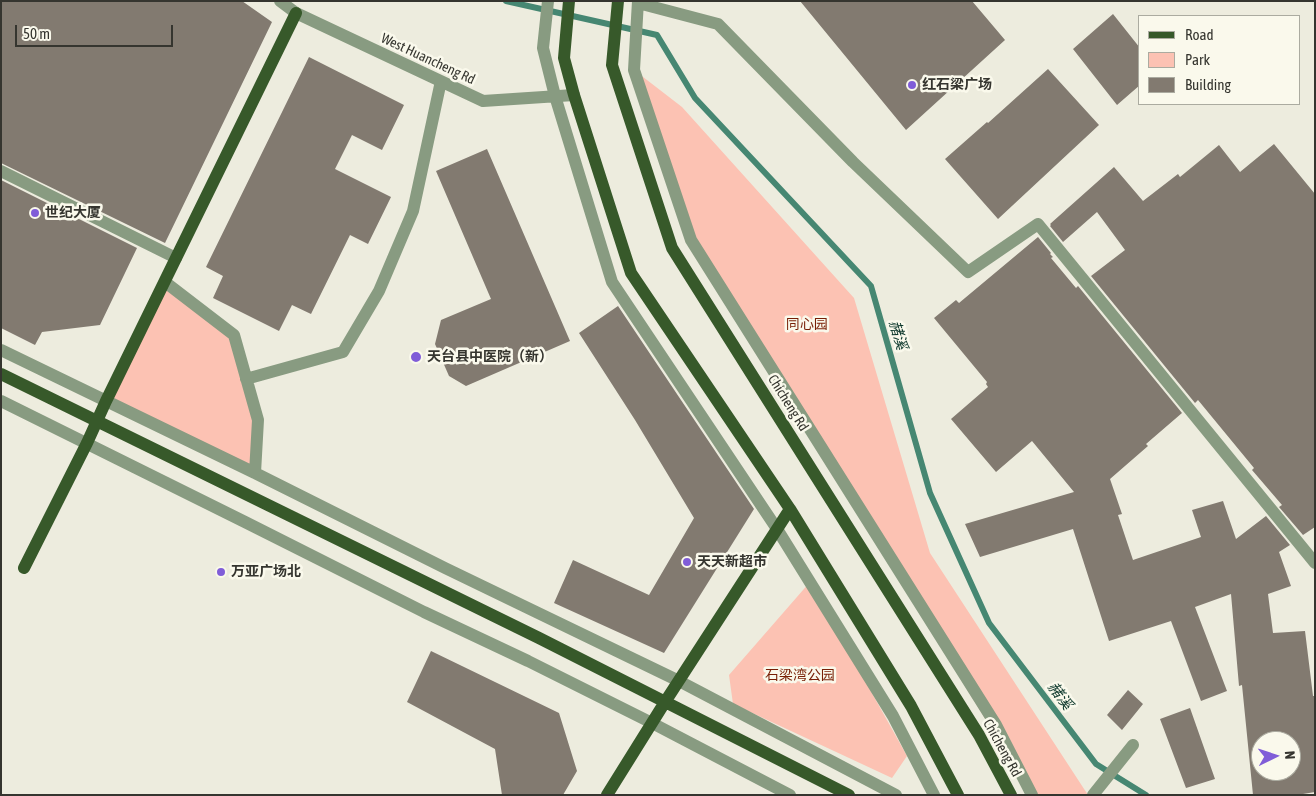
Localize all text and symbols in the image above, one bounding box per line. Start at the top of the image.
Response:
scale bar [18,15,175,47]
legend [1138,15,1301,105]
text: 50 m [23,25,50,42]
text: Road [1185,26,1214,43]
street label: West Huancheng Rd [378,30,478,88]
text: Park [1185,51,1210,68]
text: Building [1185,76,1231,93]
place label: 红石梁广场 [922,77,992,93]
marker: 红石梁广场 [906,79,918,91]
place label: 世纪大厦 [45,205,101,221]
marker: 世纪大厦 [29,207,41,219]
park label: 同心园 [786,317,828,333]
water label: 赭溪 [885,318,911,352]
place label: 天台县中医院（新） [427,349,553,365]
marker: 天台县中医院（新） [409,350,423,364]
street label: Chicheng Rd [764,372,812,434]
place label: 天天新超市 [697,554,767,570]
marker: 天天新超市 [681,556,693,568]
place label: 万亚广场北 [231,564,301,580]
marker: 万亚广场北 [215,566,227,578]
park label: 石梁湾公园 [765,668,835,684]
water label: 赭溪 [1044,679,1076,713]
street label: Chicheng Rd [979,716,1025,780]
north arrow [1251,731,1301,781]
text: N [1282,750,1298,760]

